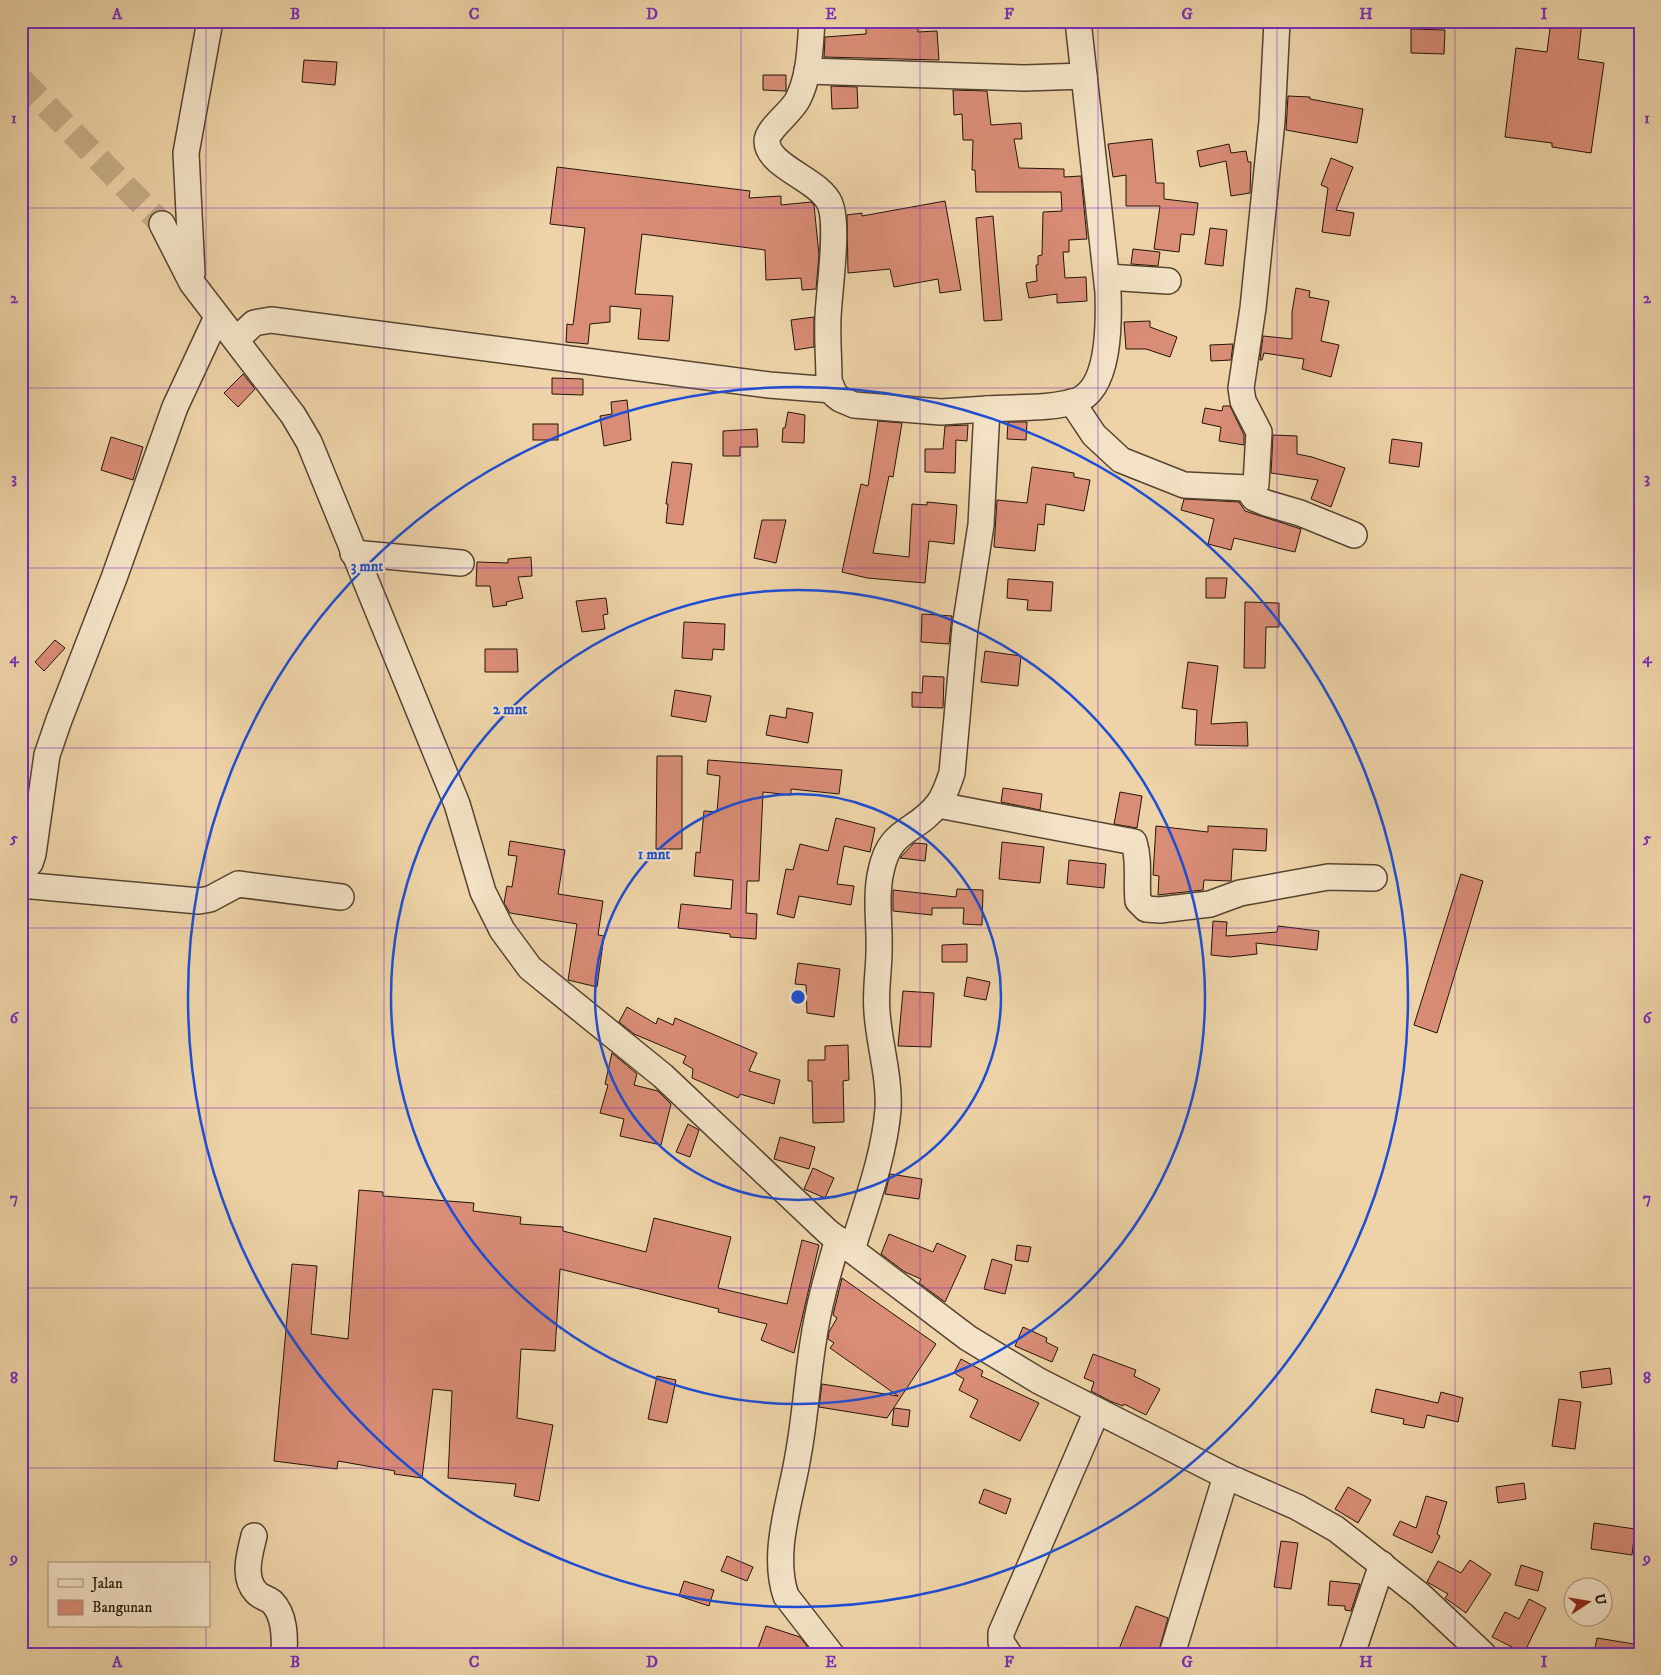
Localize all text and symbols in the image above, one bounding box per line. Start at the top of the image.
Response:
text: A [111,4,123,24]
text: B [290,4,300,24]
text: C [469,4,479,24]
text: D [646,4,658,24]
text: E [825,4,837,24]
text: F [1004,4,1014,24]
text: G [1181,4,1193,24]
text: H [1359,4,1373,24]
text: I [1541,4,1548,24]
text: 1 [11,108,17,128]
text: 1 [1644,108,1650,128]
text: 2 [10,288,19,308]
text: 2 [1643,288,1652,308]
text: 3 [11,468,17,488]
text: 3 [1644,468,1650,488]
text: 3 mnt [351,557,384,576]
text: 4 [8,648,19,668]
text: 4 [1641,648,1652,668]
text: 2 mnt [493,700,527,719]
text: 5 [9,828,18,848]
text: 5 [1642,828,1651,848]
text: 1 mnt [638,845,670,864]
centre of rings [789,988,807,1006]
text: 6 [10,1008,20,1028]
text: 6 [1643,1008,1653,1028]
text: 7 [10,1188,18,1208]
text: 7 [1643,1188,1651,1208]
text: 8 [10,1368,18,1388]
text: 8 [1643,1368,1651,1388]
text: 9 [9,1548,18,1568]
text: 9 [1642,1548,1651,1568]
legend [48,1562,210,1628]
text: Jalan [90,1574,123,1593]
north arrow [1564,1578,1614,1628]
text: U [1590,1592,1610,1607]
text: Bangunan [92,1598,152,1617]
text: A [111,1652,123,1672]
text: B [290,1652,300,1672]
text: C [469,1652,479,1672]
text: D [646,1652,658,1672]
text: E [825,1652,837,1672]
text: F [1004,1652,1014,1672]
text: G [1181,1652,1193,1672]
text: H [1359,1652,1373,1672]
text: I [1541,1652,1548,1672]

